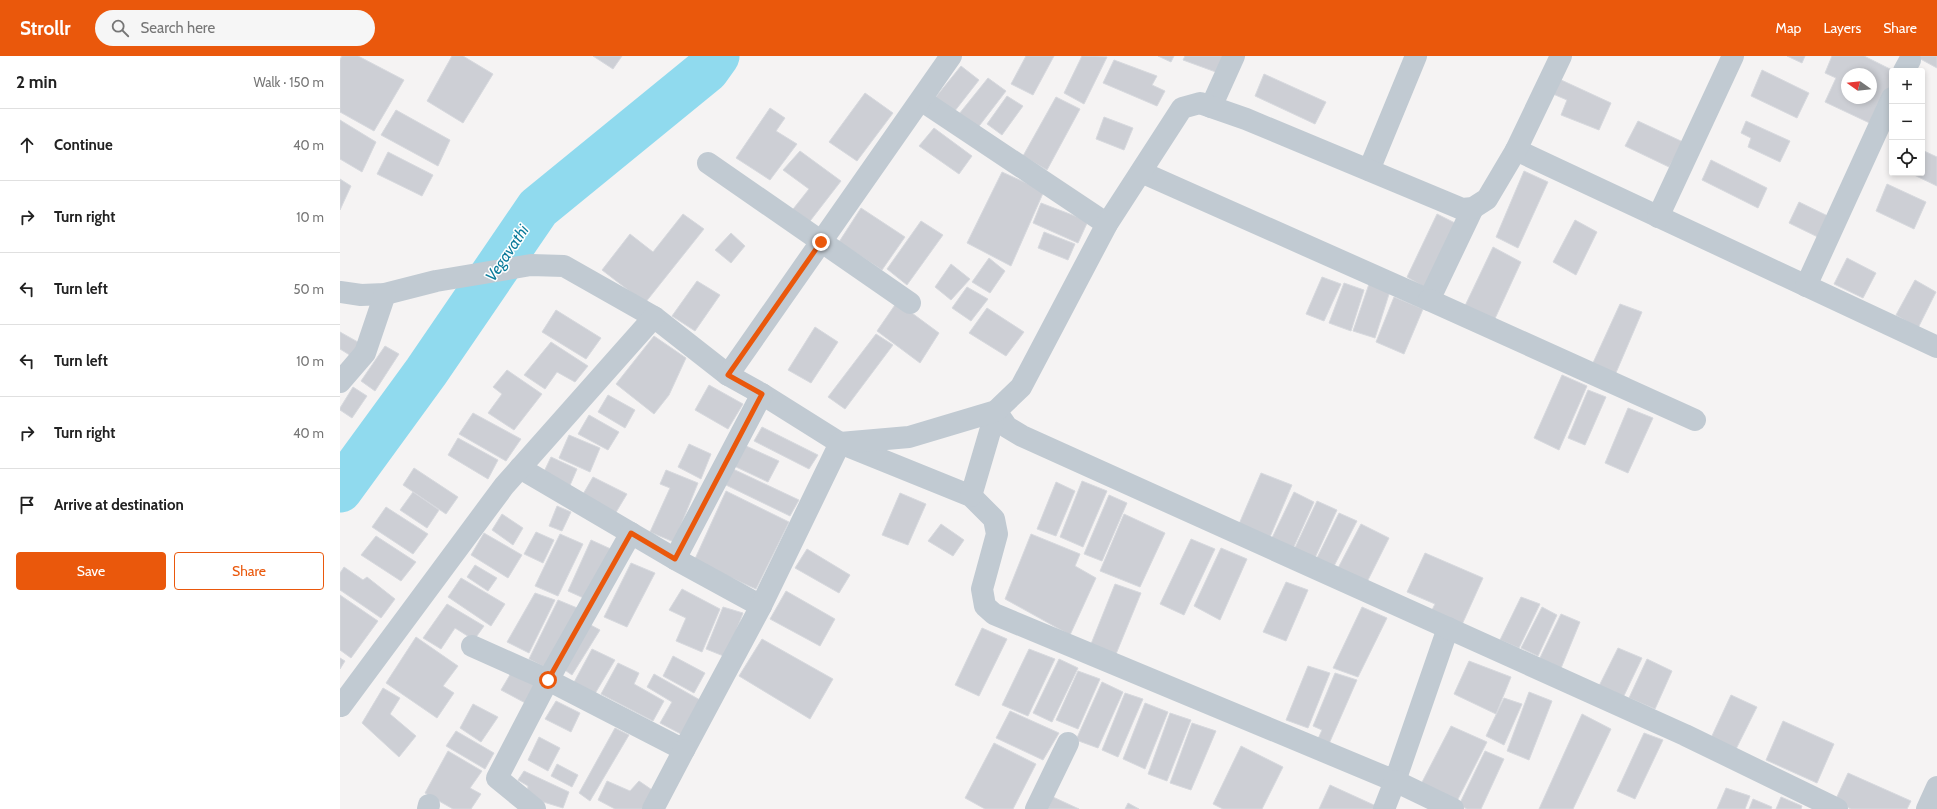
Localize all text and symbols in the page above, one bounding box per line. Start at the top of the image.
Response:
search box [95,10,375,46]
text: Strollr [20,17,71,40]
icon: search [109,17,131,39]
text: Search here [141,19,215,37]
text: Map [1776,19,1801,37]
text: Layers [1823,19,1861,37]
text: Share [1883,19,1917,37]
north arrow [1841,68,1877,104]
map controls [1889,68,1925,176]
button: + [1889,68,1925,104]
text: 2 min [16,72,57,92]
text: Walk · 150 m [253,74,324,90]
button: − [1889,104,1925,140]
icon: ahead [16,134,38,156]
text: Continue [54,136,113,154]
text: 40 m [293,137,324,153]
button: locate [1889,140,1925,176]
icon: right [16,206,38,228]
text: Turn right [54,208,115,226]
text: 10 m [296,209,324,225]
water label: Vegavathi [481,221,533,285]
route end [812,233,830,251]
icon: left [16,278,38,300]
text: Turn left [54,280,108,298]
text: 50 m [294,281,324,297]
icon: left [16,350,38,372]
text: Turn left [54,352,108,370]
text: 10 m [296,353,324,369]
icon: right [16,422,38,444]
text: Turn right [54,424,115,442]
text: 40 m [293,425,324,441]
icon: arrive [16,494,38,516]
text: Arrive at destination [54,496,184,514]
button: Save [16,552,166,590]
button: Share [174,552,324,590]
route start [539,671,557,689]

